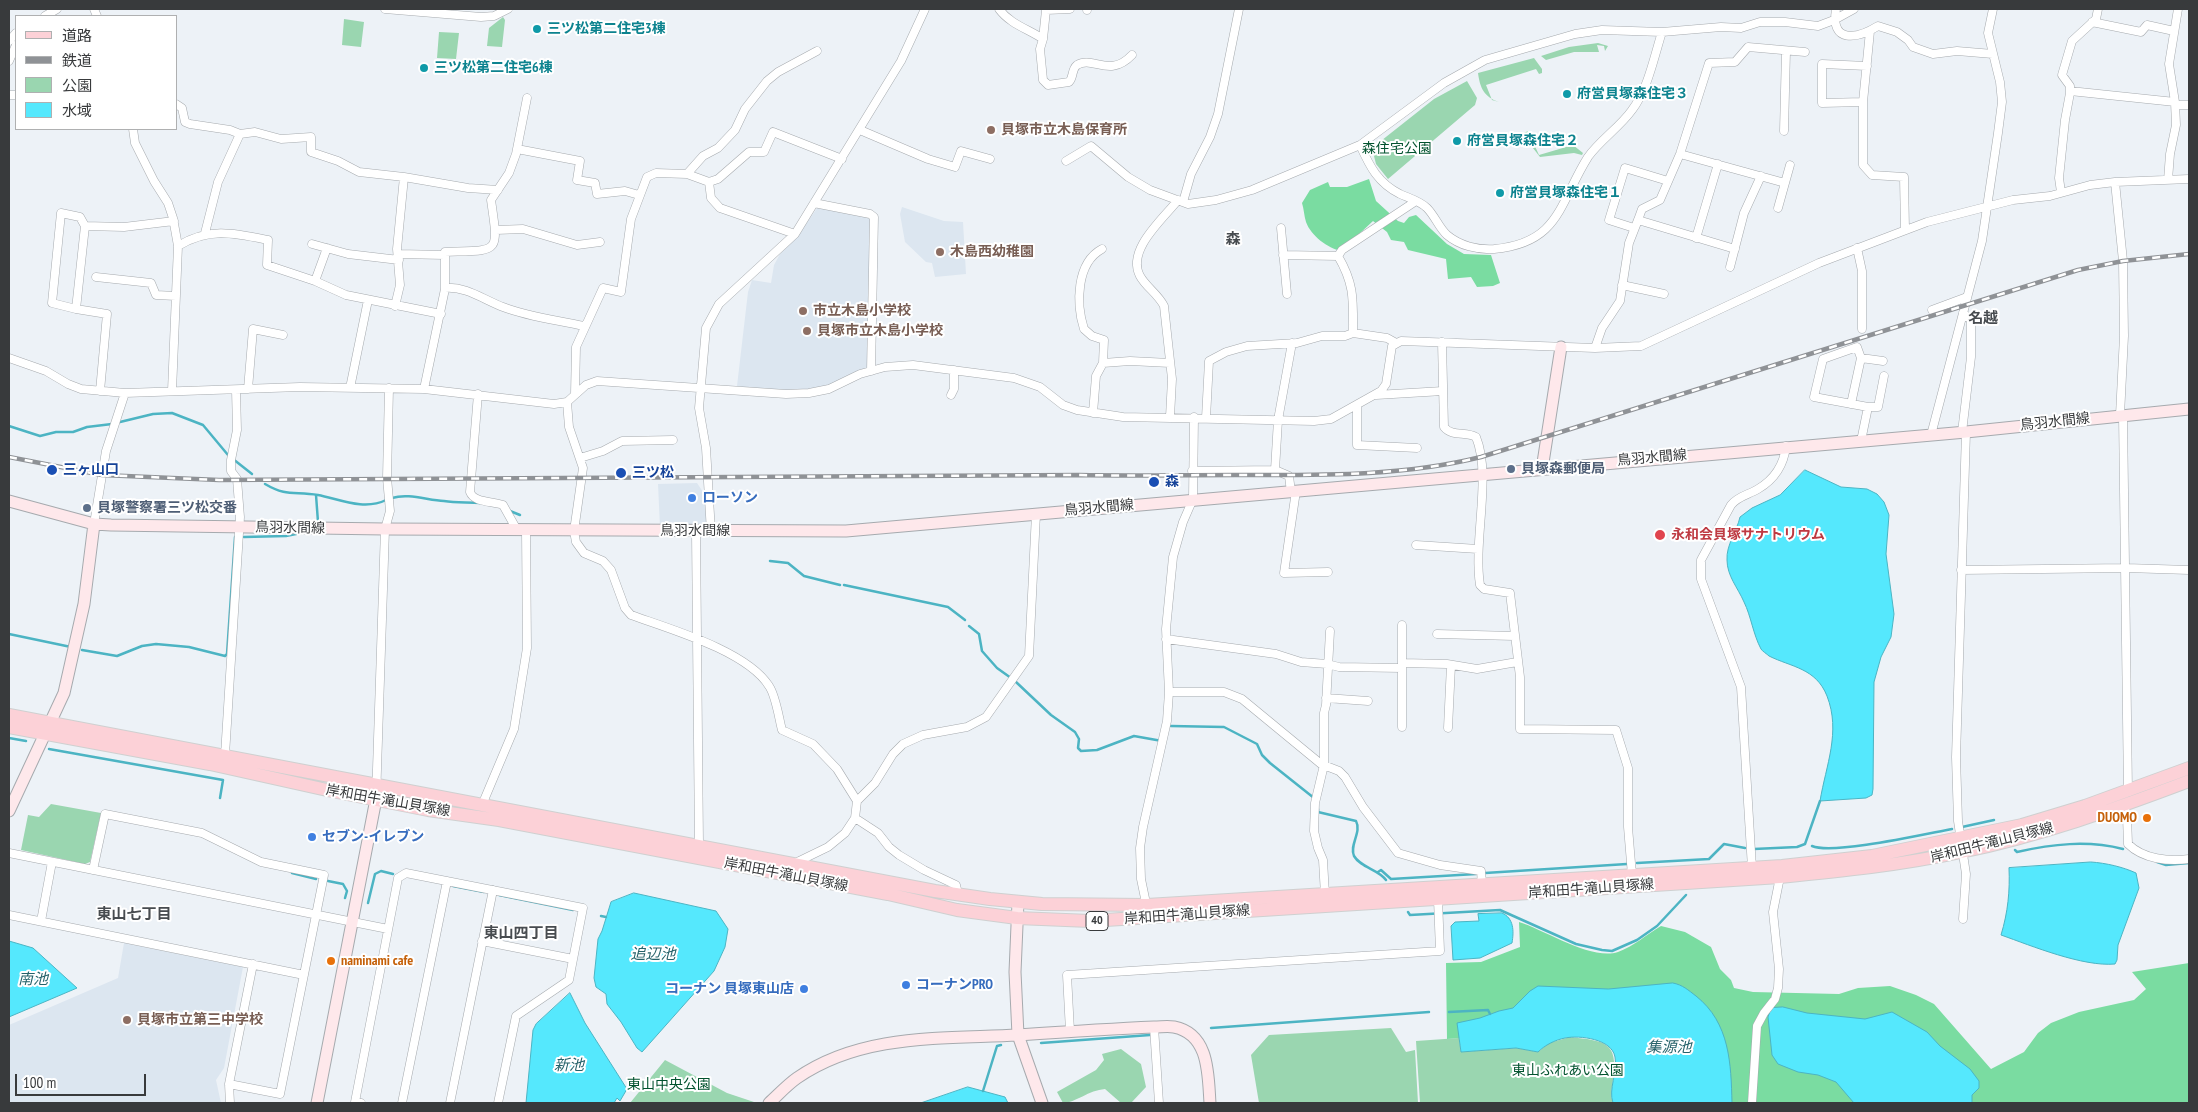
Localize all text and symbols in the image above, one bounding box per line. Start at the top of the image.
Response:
legend [15,15,178,130]
place label: 三ツ松第二住宅3棟 [547,21,666,37]
marker: 三ツ松第二住宅3棟 [531,23,543,35]
text: 道路 [62,26,92,45]
text: 鉄道 [62,51,92,70]
place label: 三ツ松第二住宅6棟 [434,60,553,76]
marker: 三ツ松第二住宅6棟 [418,62,430,74]
text: 公園 [62,76,92,95]
place label: 府営貝塚森住宅３ [1577,86,1689,102]
marker: 府営貝塚森住宅３ [1561,88,1573,100]
text: 水域 [62,101,92,120]
place label: 貝塚市立木島保育所 [1001,122,1127,138]
marker: 貝塚市立木島保育所 [985,124,997,136]
place label: 府営貝塚森住宅２ [1467,133,1579,149]
marker: 府営貝塚森住宅２ [1451,135,1463,147]
park label: 森住宅公園 [1362,141,1432,157]
place label: 府営貝塚森住宅１ [1510,185,1622,201]
marker: 府営貝塚森住宅１ [1494,187,1506,199]
district label: 森 [1226,231,1240,249]
place label: 木島西幼稚園 [950,244,1034,260]
marker: 木島西幼稚園 [934,246,946,258]
place label: 市立木島小学校 [813,303,911,319]
marker: 市立木島小学校 [797,305,809,317]
district label: 名越 [1968,310,1998,328]
place label: 貝塚市立木島小学校 [817,323,943,339]
marker: 貝塚市立木島小学校 [801,325,813,337]
street label: 鳥羽水間線 [2019,410,2091,434]
street label: 鳥羽水間線 [1616,447,1688,469]
place label: 貝塚森郵便局 [1521,461,1605,477]
place label: 三ヶ山口 [63,462,119,478]
marker: 三ヶ山口 [45,463,59,477]
marker: 貝塚森郵便局 [1505,463,1517,475]
place label: 三ツ松 [632,465,674,481]
marker: 三ツ松 [614,466,628,480]
place label: 森 [1165,474,1179,490]
marker: 森 [1147,475,1161,489]
place label: ローソン [702,490,758,506]
marker: ローソン [686,492,698,504]
street label: 鳥羽水間線 [1063,497,1135,519]
place label: 貝塚警察署三ツ松交番 [97,500,237,516]
marker: 貝塚警察署三ツ松交番 [81,502,93,514]
street label: 鳥羽水間線 [255,519,325,537]
street label: 鳥羽水間線 [660,523,730,539]
place label: 永和会貝塚サナトリウム [1671,527,1825,543]
marker: 永和会貝塚サナトリウム [1653,528,1667,542]
street label: 岸和田牛滝山貝塚線 [324,782,452,820]
place label: DUOMO [2098,810,2137,826]
marker: DUOMO [2141,812,2153,824]
street label: 岸和田牛滝山貝塚線 [1929,820,2055,866]
place label: セブン-イレブン [322,829,424,845]
marker: セブン-イレブン [306,831,318,843]
street label: 岸和田牛滝山貝塚線 [723,855,849,895]
street label: 岸和田牛滝山貝塚線 [1528,876,1654,902]
street label: 岸和田牛滝山貝塚線 [1124,902,1250,928]
district label: 東山七丁目 [97,906,171,924]
road number: 40 [1086,911,1108,930]
district label: 東山四丁目 [484,925,558,943]
water label: 追辺池 [631,946,675,964]
place label: naminami cafe [341,953,413,969]
marker: naminami cafe [325,955,337,967]
water label: 南池 [18,971,48,989]
place label: コーナンPRO [916,977,993,993]
marker: コーナンPRO [900,979,912,991]
place label: コーナン 貝塚東山店 [665,981,794,997]
marker: コーナン 貝塚東山店 [798,983,810,995]
place label: 貝塚市立第三中学校 [137,1012,263,1028]
marker: 貝塚市立第三中学校 [121,1014,133,1026]
water label: 集源池 [1647,1039,1691,1057]
water label: 新池 [554,1057,584,1075]
park label: 東山ふれあい公園 [1512,1063,1624,1079]
scale bar [18,1064,149,1096]
text: 100 m [23,1073,56,1092]
park label: 東山中央公園 [627,1077,711,1093]

